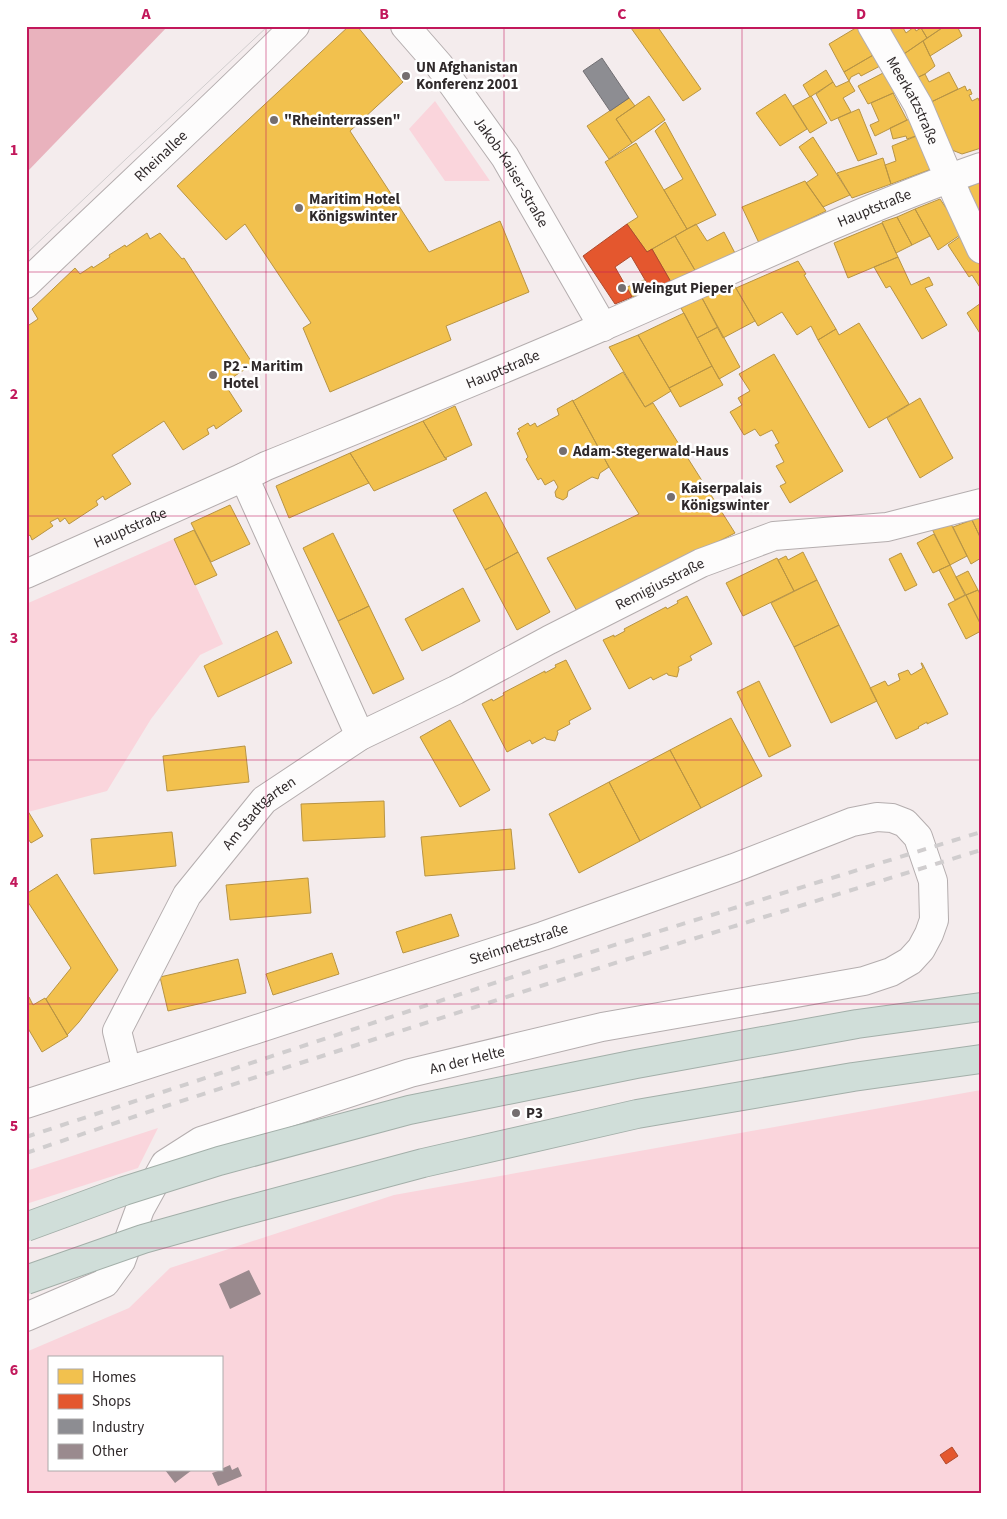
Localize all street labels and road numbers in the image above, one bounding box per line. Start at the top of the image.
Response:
street label: Meerkatzstraße [881,53,944,148]
street label: Jakob-Kaiser-Straße [468,112,553,232]
street label: Rheinallee [130,126,192,187]
street label: Hauptstraße [834,184,914,233]
street label: Hauptstraße [463,345,543,394]
street label: Hauptstraße [90,503,170,554]
street label: Remigiusstraße [612,553,708,616]
street label: Am Stadtgarten [218,772,300,854]
street label: Steinmetzstraße [467,918,571,970]
street label: An der Helte [427,1041,507,1080]

